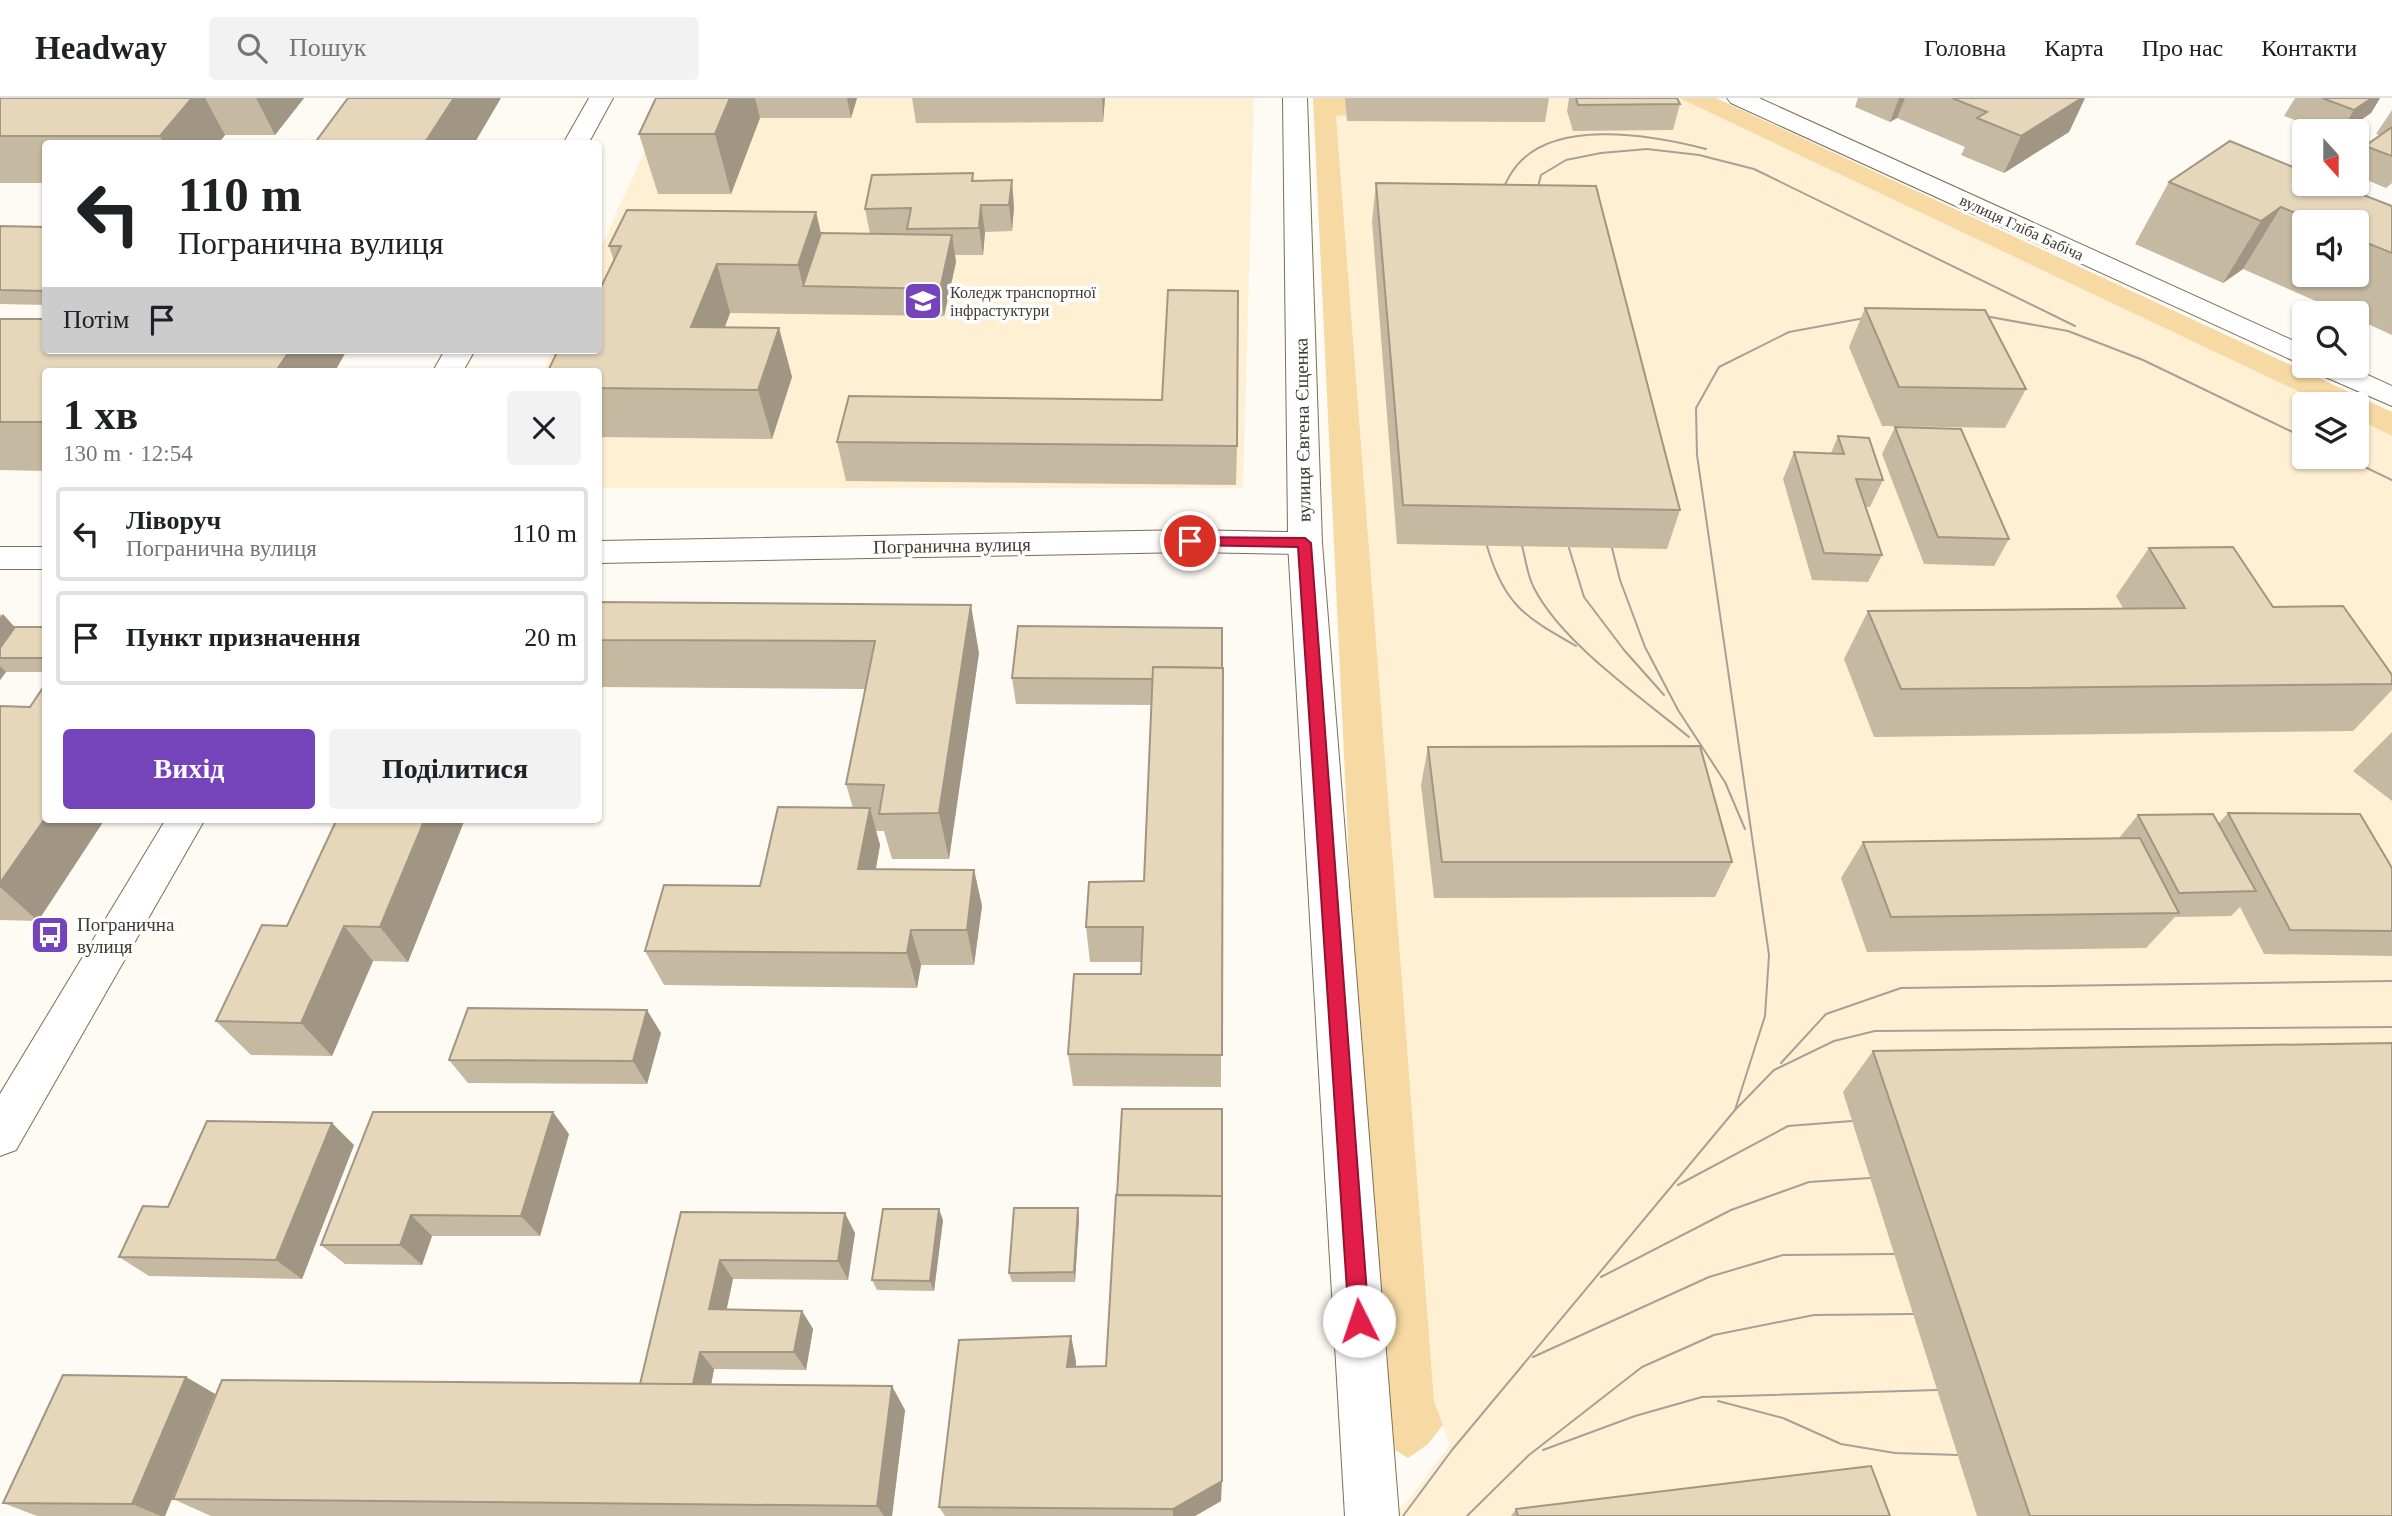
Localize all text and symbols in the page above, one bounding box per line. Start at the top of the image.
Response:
search box [209,17,699,80]
icon: search [233,29,271,67]
text: Headway [35,30,167,66]
text: Пошук [289,33,366,62]
text: Головна [1924,35,2006,61]
text: Карта [2044,35,2104,61]
text: Про нас [2142,35,2223,61]
text: Контакти [2261,35,2357,61]
north arrow [2292,119,2370,196]
map controls [2292,119,2369,469]
text: 110 m [178,167,302,222]
icon: left [63,168,154,259]
street label: вулиця Гліба Бабіча [1957,191,2086,264]
button: sound [2292,210,2369,287]
text: Погранична вулиця [178,225,444,261]
school or university icon: Коледж транспортної інфрастуктури [902,280,944,322]
place label: Коледж транспортної інфрастуктури [950,284,1097,320]
icon: arrive [143,301,181,339]
button: search [2292,301,2369,378]
text: Потім [63,305,129,334]
street label: вулиця Євгена Єщенка [1290,337,1315,522]
button: close [507,391,581,465]
text: 1 хв [63,392,138,438]
button: layers [2292,392,2369,469]
text: 130 m · 12:54 [63,441,193,466]
text: Ліворуч [126,506,221,535]
pin [1160,511,1220,571]
icon: left [67,515,105,553]
text: 110 m [512,519,577,548]
icon: arrive [1171,522,1209,560]
street label: Погранична вулиця [873,534,1031,557]
text: Погранична вулиця [126,536,317,561]
icon: arrive [67,619,105,657]
text: Пункт призначення [126,623,361,652]
text: 20 m [524,623,577,652]
button: Вихід [63,729,315,809]
button: Поділитися [329,729,581,809]
bus stop icon: Погранична вулиця [29,914,71,956]
place label: Погранична вулиця [77,914,175,957]
position arrow [1322,1284,1396,1358]

